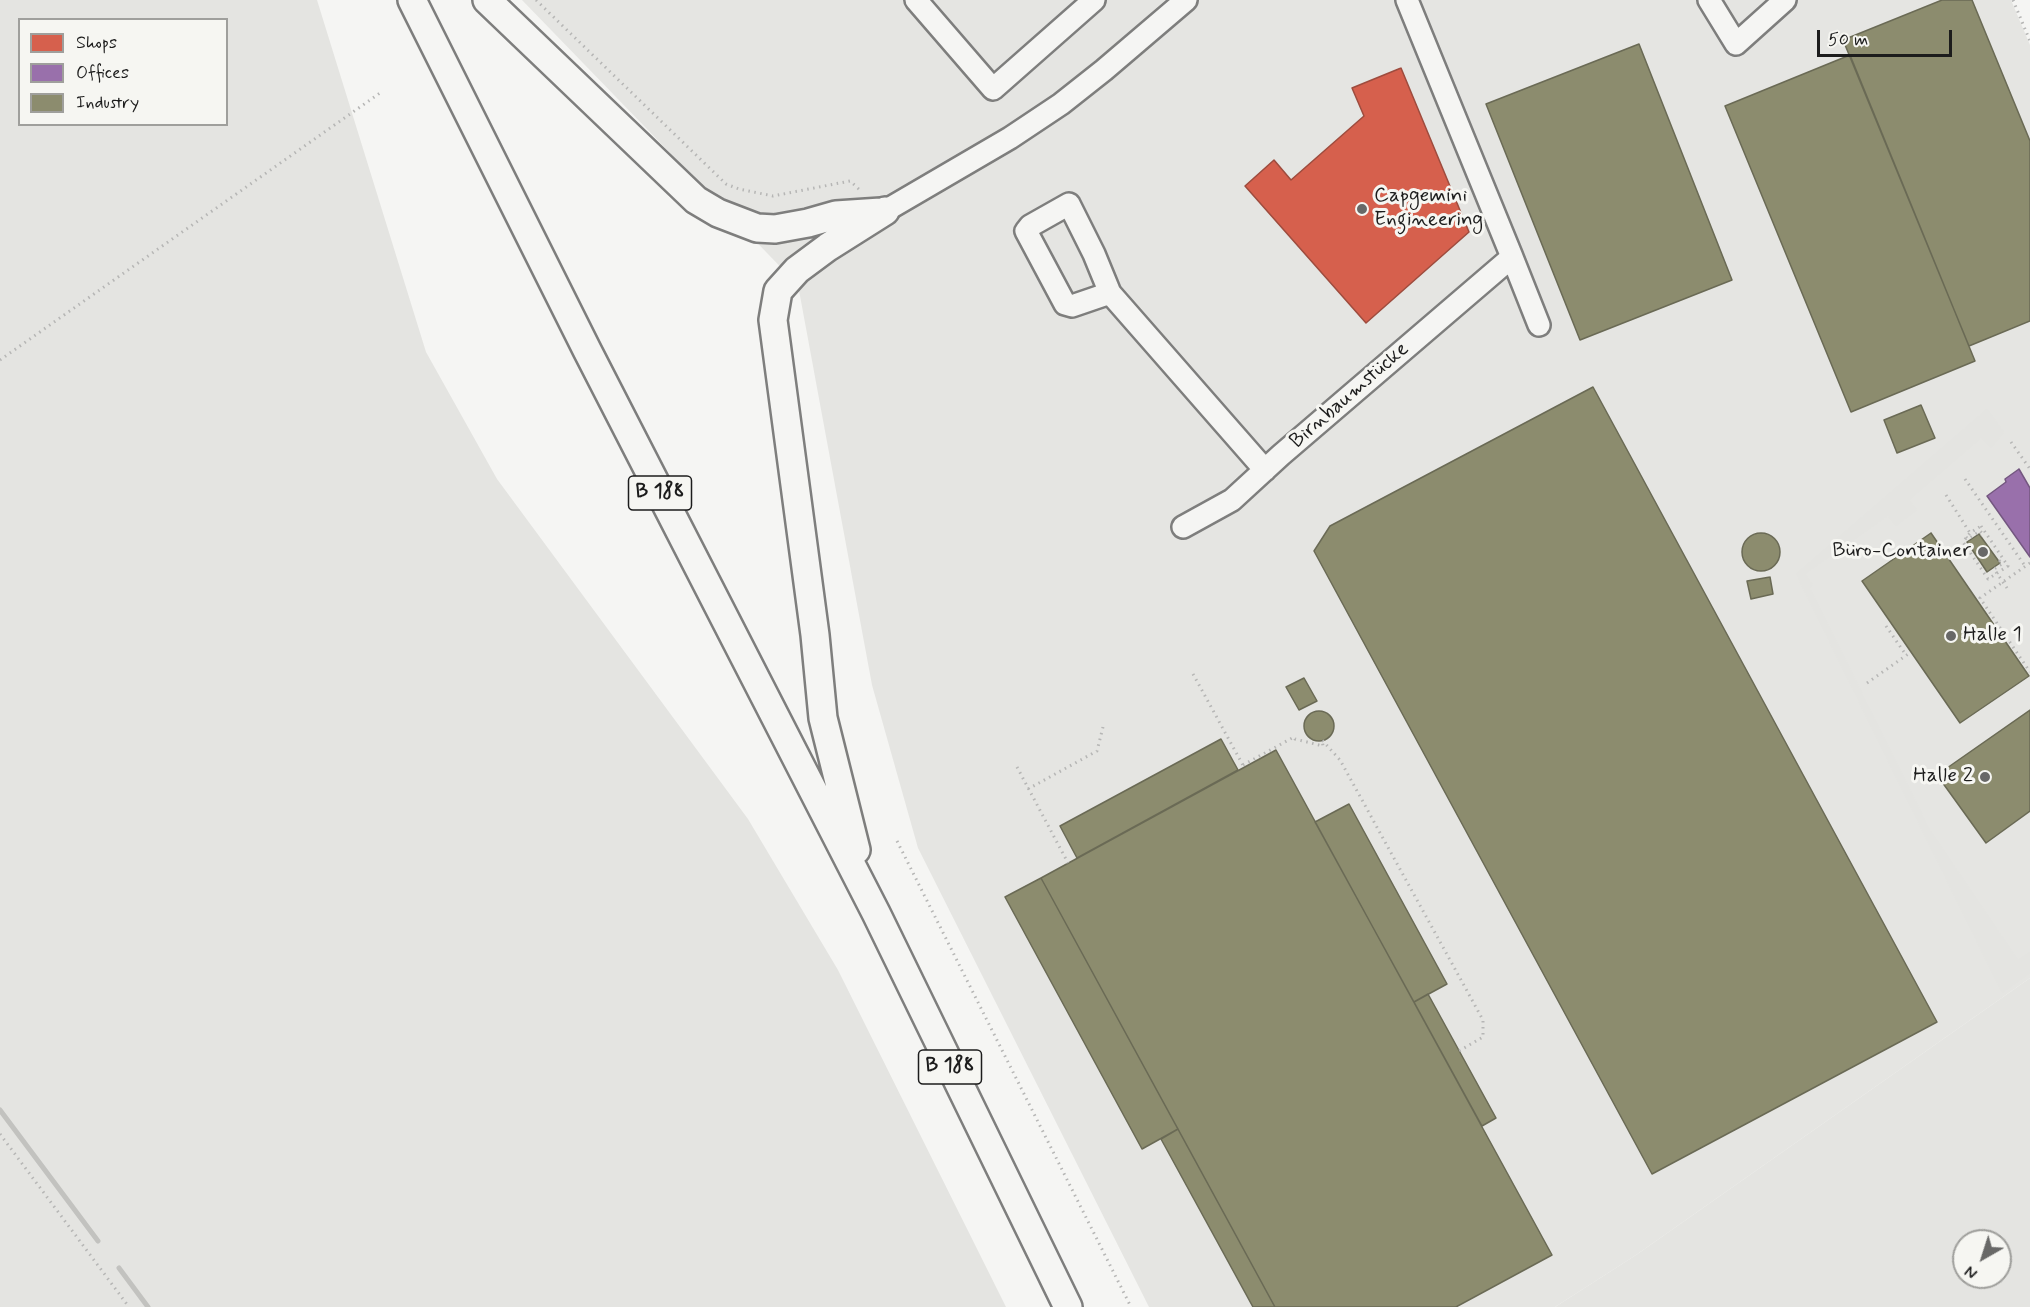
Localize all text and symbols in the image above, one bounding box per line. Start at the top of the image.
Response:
legend [18,18,228,126]
scale bar [1820,18,1955,56]
text: 50 m [1828,28,1868,52]
text: Shops [76,31,117,55]
text: Offices [76,61,129,85]
text: Industry [76,91,139,115]
place label: Capgemini Engineering [1374,184,1483,234]
marker: Capgemini Engineering [1355,202,1369,216]
street label: Birnbaumstücke [1285,337,1415,455]
road number: B 188 [628,476,692,510]
place label: Büro-Container [1832,539,1971,565]
marker: Büro-Container [1976,545,1990,559]
place label: Halle 1 [1963,623,2022,649]
marker: Halle 1 [1944,629,1958,643]
place label: Halle 2 [1913,764,1973,790]
marker: Halle 2 [1978,770,1992,784]
road number: B 188 [918,1050,982,1084]
north arrow [1952,1229,2012,1289]
text: N [1961,1260,1982,1283]

